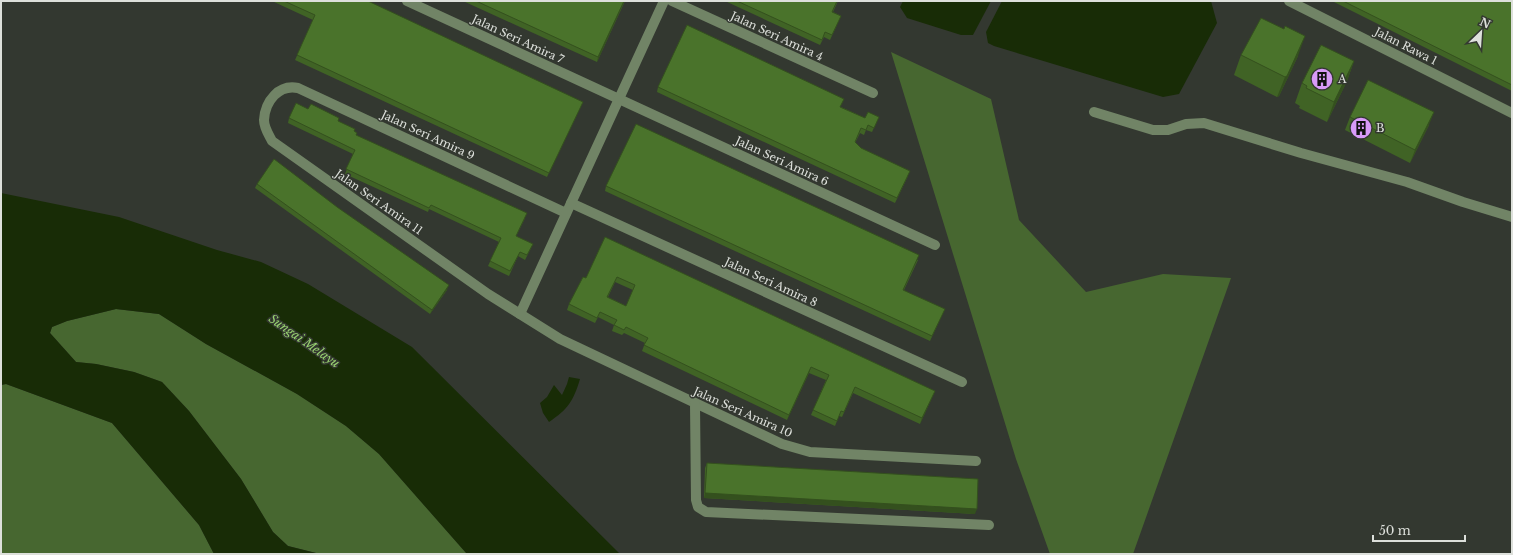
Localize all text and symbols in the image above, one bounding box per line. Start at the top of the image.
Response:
street label: Jalan Seri Amira 4 [727,8,825,64]
street label: Jalan Seri Amira 7 [468,11,566,67]
north arrow [1461,12,1501,52]
text: N [1478,14,1493,32]
street label: Jalan Rawa 1 [1371,23,1440,68]
building icon: A [1309,66,1335,92]
place label: A [1337,72,1347,86]
street label: Jalan Seri Amira 9 [377,106,477,163]
building icon: B [1348,115,1374,141]
place label: B [1376,121,1384,135]
street label: Jalan Seri Amira 6 [731,132,831,189]
street label: Jalan Seri Amira 11 [331,165,426,238]
street label: Jalan Seri Amira 8 [721,254,820,310]
water label: Sungai Melayu [266,311,343,371]
street label: Jalan Seri Amira 10 [690,383,795,440]
scale bar [1373,517,1465,543]
text: 50 m [1379,523,1411,538]

